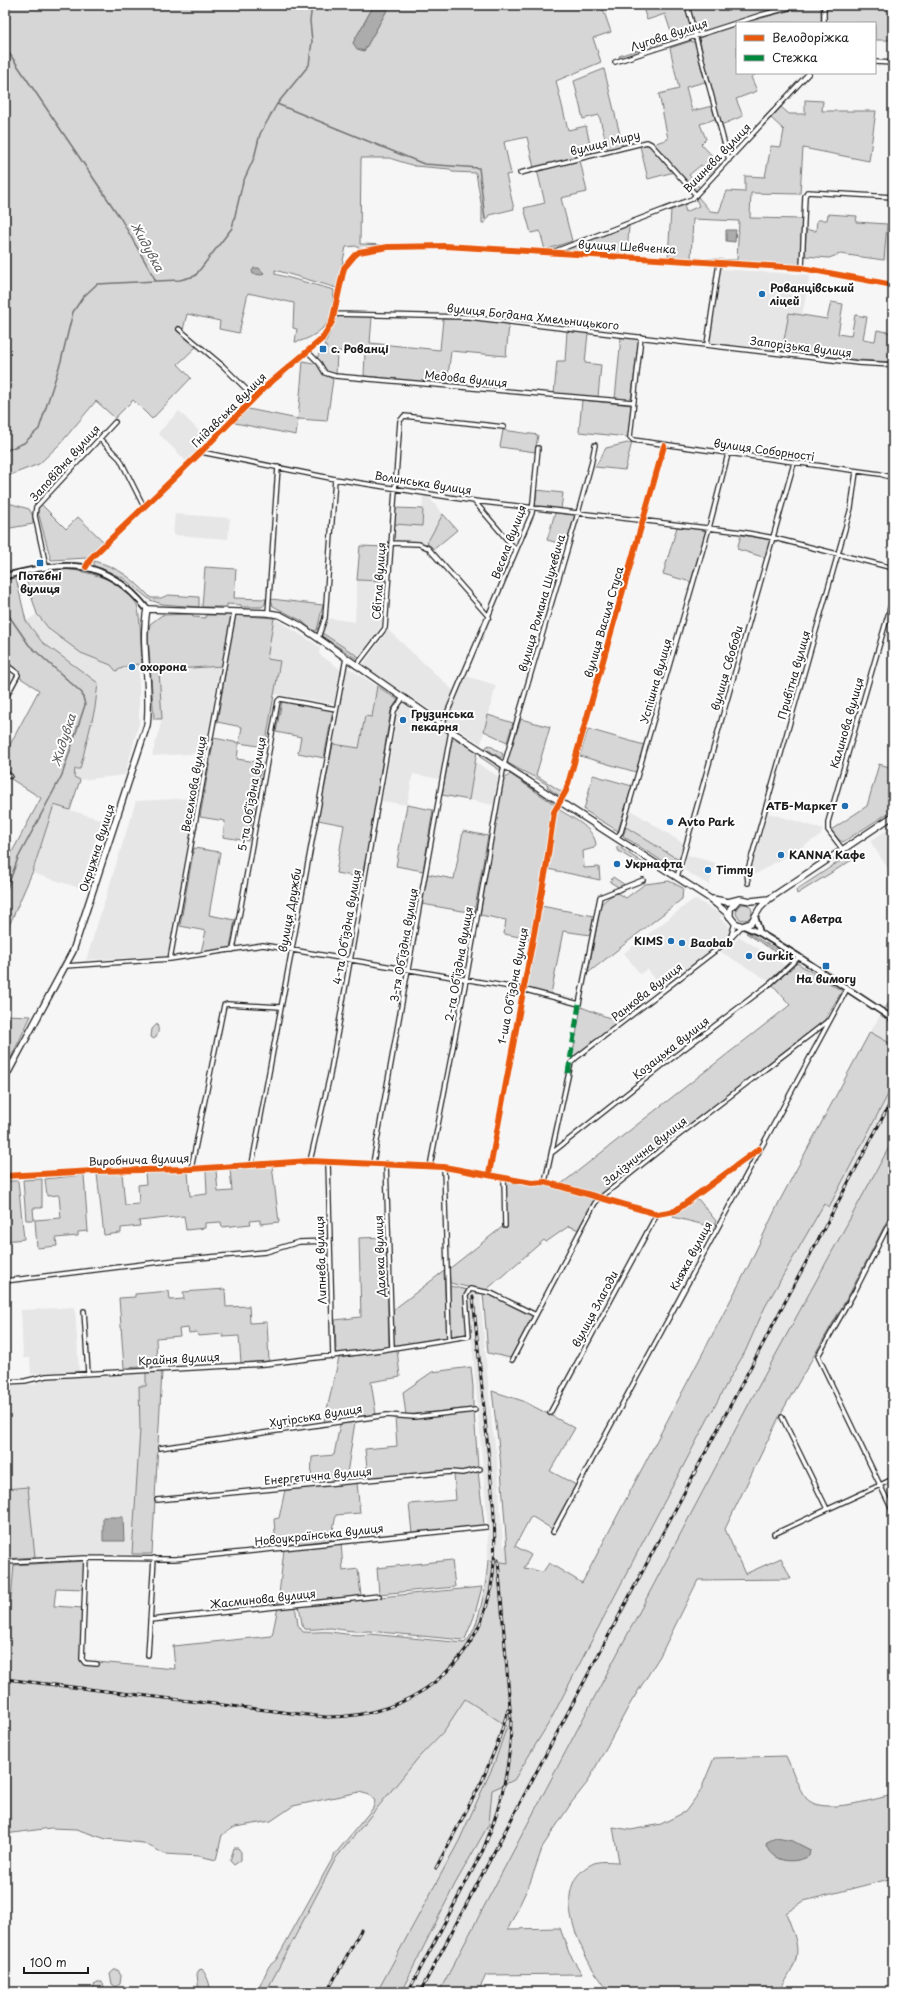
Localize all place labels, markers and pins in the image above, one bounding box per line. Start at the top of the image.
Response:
place label: Рованцівський ліцей [769,279,854,309]
marker: Рованцівський ліцей [757,289,767,299]
place label: с. Рованці [331,340,389,357]
marker: с. Рованці [318,344,328,354]
marker: Потебні вулиця [35,558,45,568]
place label: Потебні вулиця [18,567,62,597]
place label: охорона [140,658,188,675]
marker: охорона [127,662,137,672]
place label: Грузинська пекарня [411,705,475,735]
marker: Грузинська пекарня [398,715,408,725]
place label: АТБ-Маркет [766,797,837,814]
marker: АТБ-Маркет [840,801,850,811]
place label: Avto Park [678,813,736,830]
marker: Avto Park [665,817,675,827]
place label: KANNA Кафе [789,846,865,863]
marker: KANNA Кафе [776,850,786,860]
place label: Укрнафта [625,855,683,872]
marker: Укрнафта [612,859,622,869]
place label: Timmy [716,861,754,878]
marker: Timmy [703,865,713,875]
place label: Аветра [800,910,843,927]
marker: Аветра [788,914,798,924]
place label: KIMS [634,932,663,949]
place label: Baobab [690,934,734,951]
marker: KIMS [666,936,676,946]
marker: Baobab [677,938,687,948]
place label: Gurkit [757,947,794,964]
marker: Gurkit [744,951,754,961]
marker: На вимогу [821,961,831,971]
place label: На вимогу [796,970,856,987]

